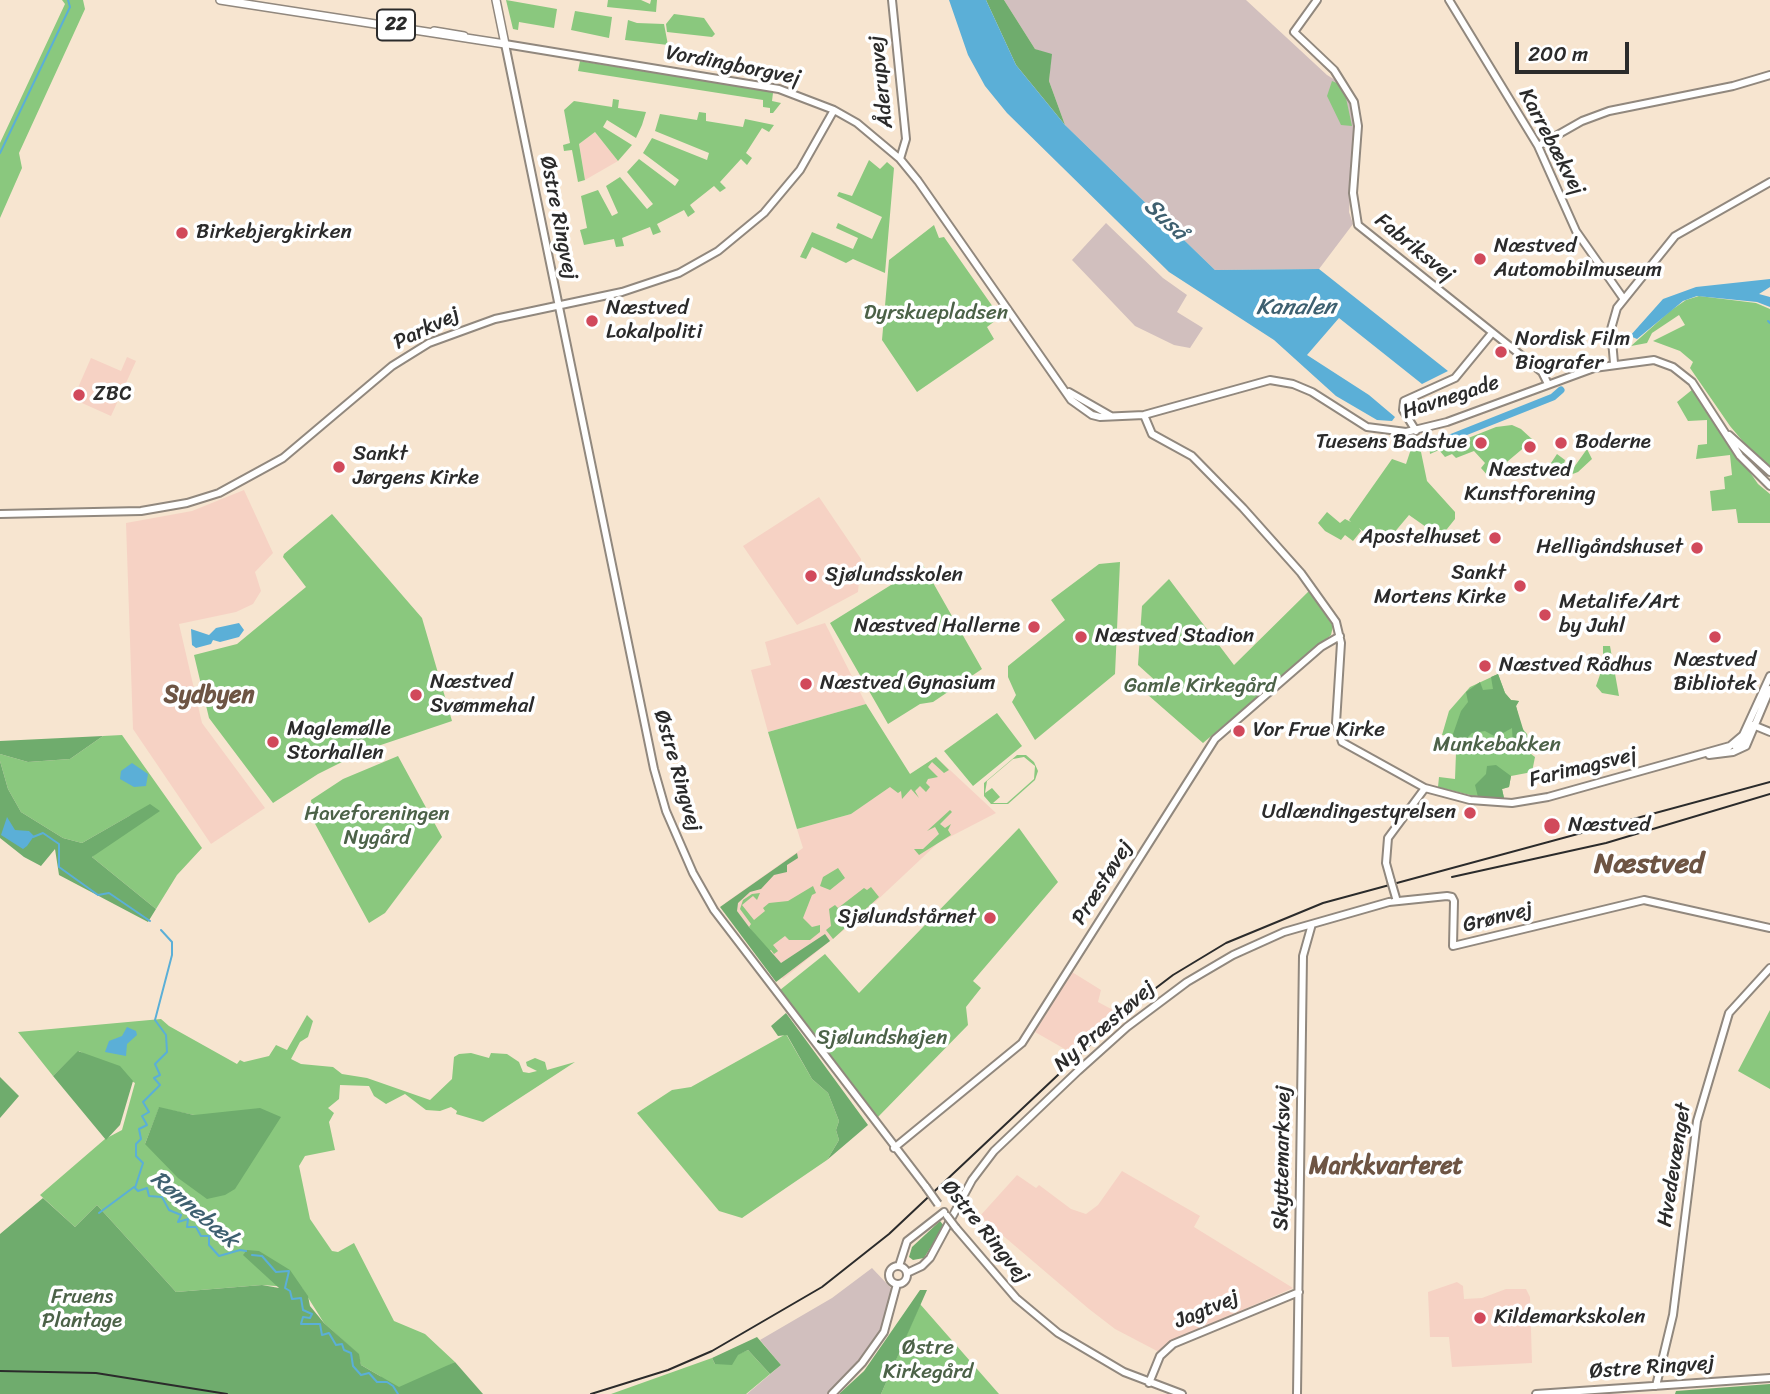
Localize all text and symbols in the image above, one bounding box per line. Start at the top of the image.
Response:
road number: 22 [377,10,415,41]
scale bar [1518,28,1632,72]
street label: Åderupvej [865,34,899,130]
text: 200 m [1528,35,1588,73]
street label: Vordingborgvej [664,41,802,91]
street label: Karrebækvej [1512,84,1590,200]
street label: Østre Ringvej [534,154,582,282]
water label: Suså [1138,193,1192,247]
street label: Fabriksvej [1369,208,1459,288]
place label: Birkebjergkirken [196,220,352,246]
marker: Birkebjergkirken [174,225,190,241]
place label: Næstved Automobilmuseum [1494,234,1662,284]
marker: Næstved Automobilmuseum [1472,251,1488,267]
water label: Kanalen [1256,294,1336,322]
place label: Næstved Lokalpoliti [606,296,702,346]
park label: Dyrskuepladsen [864,301,1008,327]
street label: Parkvej [390,302,464,356]
marker: Næstved Lokalpoliti [584,313,600,329]
place label: Nordisk Film Biografer [1515,327,1630,377]
marker: Nordisk Film Biografer [1493,344,1509,360]
street label: Havnegade [1399,371,1503,425]
place label: ZBC [93,382,131,408]
marker: ZBC [71,387,87,403]
place label: Tuesens Badstue [1316,430,1467,456]
place label: Boderne [1575,430,1651,456]
marker: Tuesens Badstue [1473,435,1489,451]
marker: Boderne [1553,435,1569,451]
marker: Næstved Kunstforening [1522,439,1538,455]
place label: Sankt Jørgens Kirke [353,442,479,492]
place label: Næstved Kunstforening [1464,458,1596,508]
marker: Sankt Jørgens Kirke [331,459,347,475]
place label: Apostelhuset [1360,525,1481,551]
marker: Apostelhuset [1487,530,1503,546]
place label: Helligåndshuset [1536,535,1683,561]
marker: Helligåndshuset [1689,540,1705,556]
place label: Sankt Mortens Kirke [1374,561,1506,611]
place label: Sjølundsskolen [825,563,963,589]
marker: Sjølundsskolen [803,568,819,584]
marker: Sankt Mortens Kirke [1512,578,1528,594]
place label: Metalife/Art by Juhl [1559,590,1680,640]
marker: Metalife/Art by Juhl [1537,607,1553,623]
place label: Næstved Hallerne [854,614,1020,640]
marker: Næstved Hallerne [1026,619,1042,635]
place label: Næstved Stadion [1095,624,1254,650]
marker: Næstved Stadion [1073,629,1089,645]
marker: Næstved Bibliotek [1707,629,1723,645]
place label: Næstved Bibliotek [1673,648,1757,698]
place label: Næstved Rådhus [1499,653,1652,679]
marker: Næstved Rådhus [1477,658,1493,674]
place label: Næstved Svømmehal [430,670,534,720]
place label: Næstved Gynasium [820,671,995,697]
park label: Gamle Kirkegård [1124,674,1276,700]
marker: Næstved Gynasium [798,676,814,692]
district label: Sydbyen [164,682,254,710]
marker: Næstved Svømmehal [408,687,424,703]
street label: Østre Ringvej [648,707,706,835]
place label: Maglemølle Storhallen [287,717,391,767]
place label: Vor Frue Kirke [1253,718,1385,744]
marker: Vor Frue Kirke [1231,723,1247,739]
park label: Munkebakken [1433,733,1561,759]
marker: Maglemølle Storhallen [265,734,281,750]
street label: Farimagsvej [1527,742,1639,794]
place label: Udlændingestyrelsen [1262,800,1456,826]
park label: Haveforeningen Nygård [304,802,450,852]
marker: Udlændingestyrelsen [1462,805,1478,821]
place label: Næstved [1568,813,1650,839]
marker: Næstved [1542,816,1562,836]
street label: Præstøvej [1067,836,1139,930]
district label: Næstved [1594,848,1704,882]
street label: Grønvej [1460,897,1536,939]
place label: Sjølundstårnet [838,905,976,931]
marker: Sjølundstårnet [982,910,998,926]
street label: Ny Præstøvej [1049,976,1161,1078]
park label: Sjølundshøjen [817,1026,947,1052]
street label: Skyttemarksvej [1269,1085,1297,1231]
street label: Hvedevænget [1653,1101,1697,1229]
district label: Markkvarteret [1309,1153,1463,1181]
water label: Rønnebæk [145,1165,243,1255]
street label: Østre Ringvej [936,1175,1034,1289]
park label: Fruens Plantage [42,1285,122,1335]
street label: Jagtvej [1171,1285,1243,1335]
place label: Kildemarkskolen [1494,1305,1645,1331]
marker: Kildemarkskolen [1472,1310,1488,1326]
park label: Østre Kirkegård [883,1336,973,1386]
street label: Østre Ringvej [1589,1351,1715,1385]

